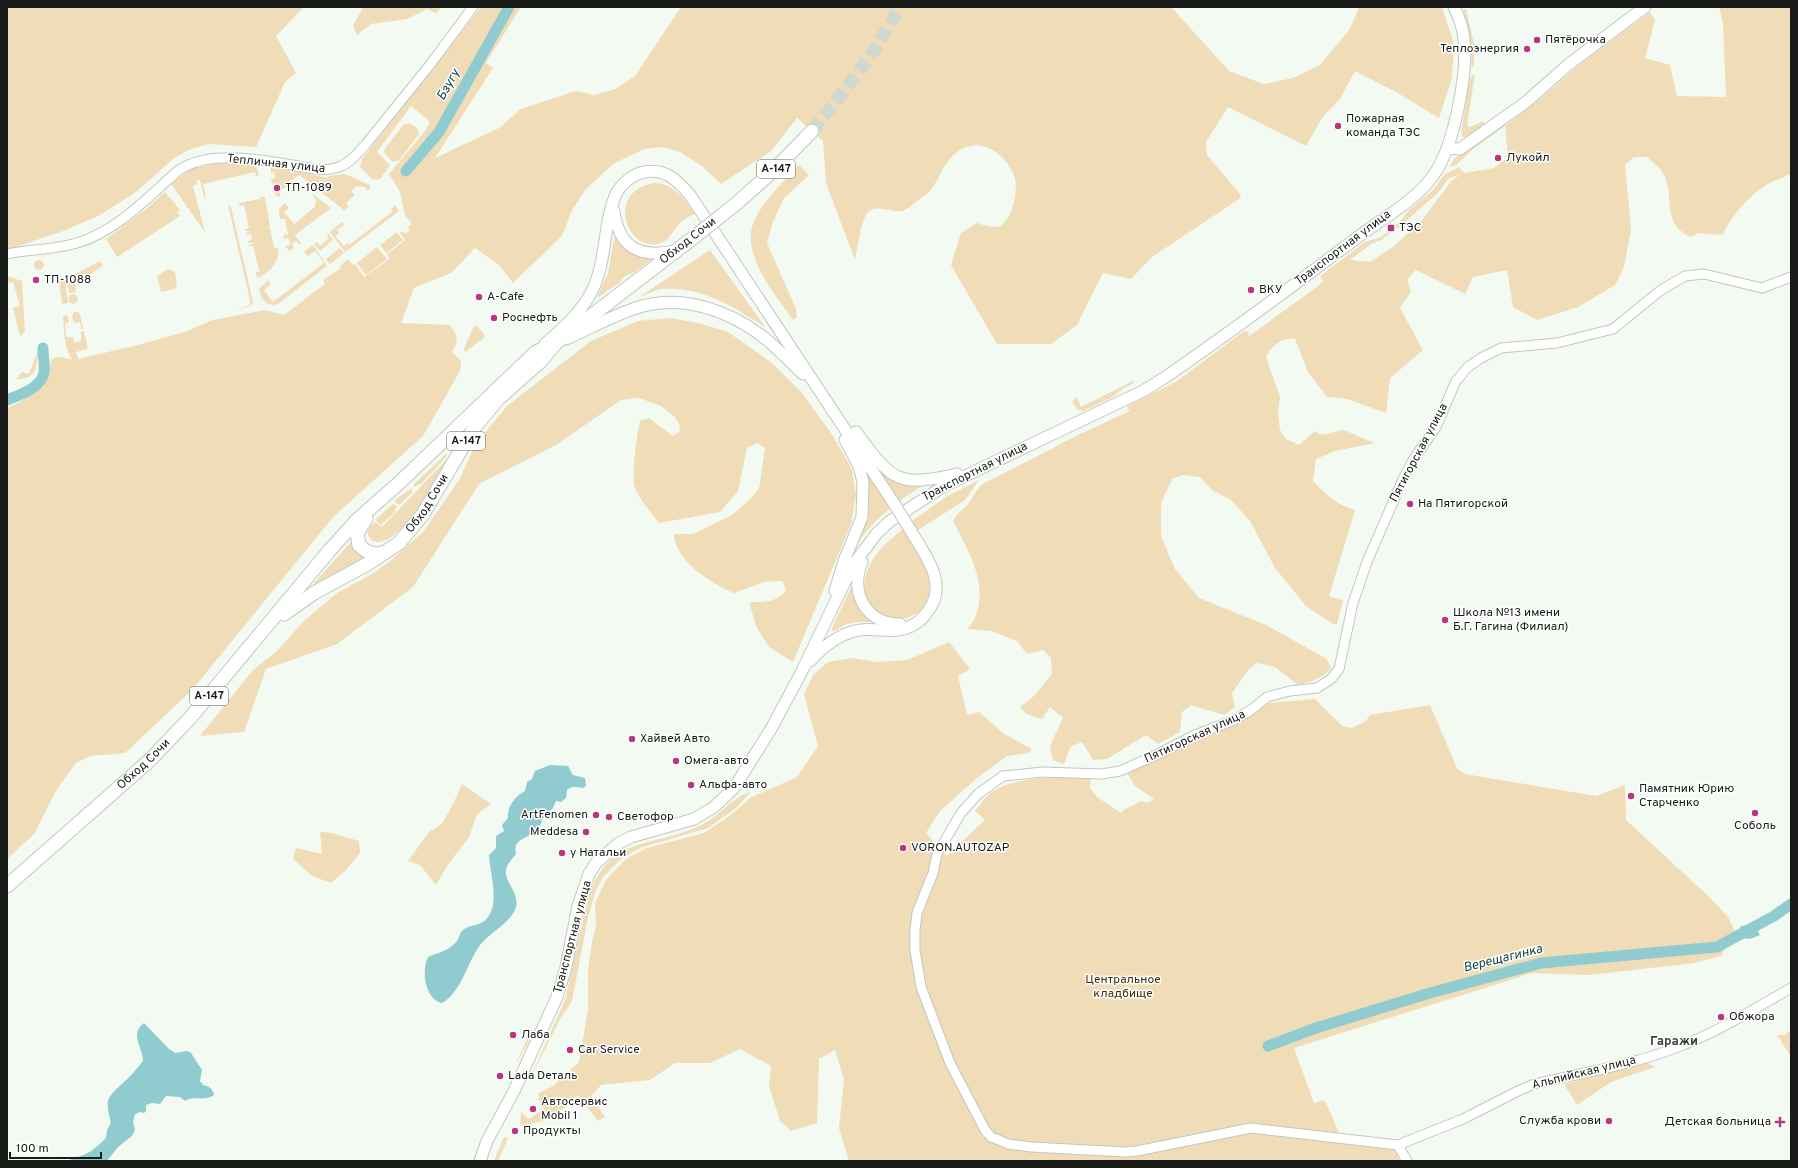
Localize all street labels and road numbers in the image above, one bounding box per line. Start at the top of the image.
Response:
street label: Тепличная улица [226,151,326,177]
road number: А-147 [757,160,795,178]
street label: Транспортная улица [1292,207,1394,289]
street label: Обход Сочи [656,214,720,268]
street label: Пятигорская улица [1386,401,1452,505]
road number: А-147 [447,432,485,450]
street label: Транспортная улица [920,438,1030,506]
street label: Обход Сочи [402,471,453,537]
road number: А-147 [190,687,228,705]
street label: Пятигорская улица [1142,707,1248,767]
street label: Обход Сочи [114,735,174,793]
street label: Транспортная улица [550,879,596,995]
street label: Альпийская улица [1530,1052,1638,1094]

